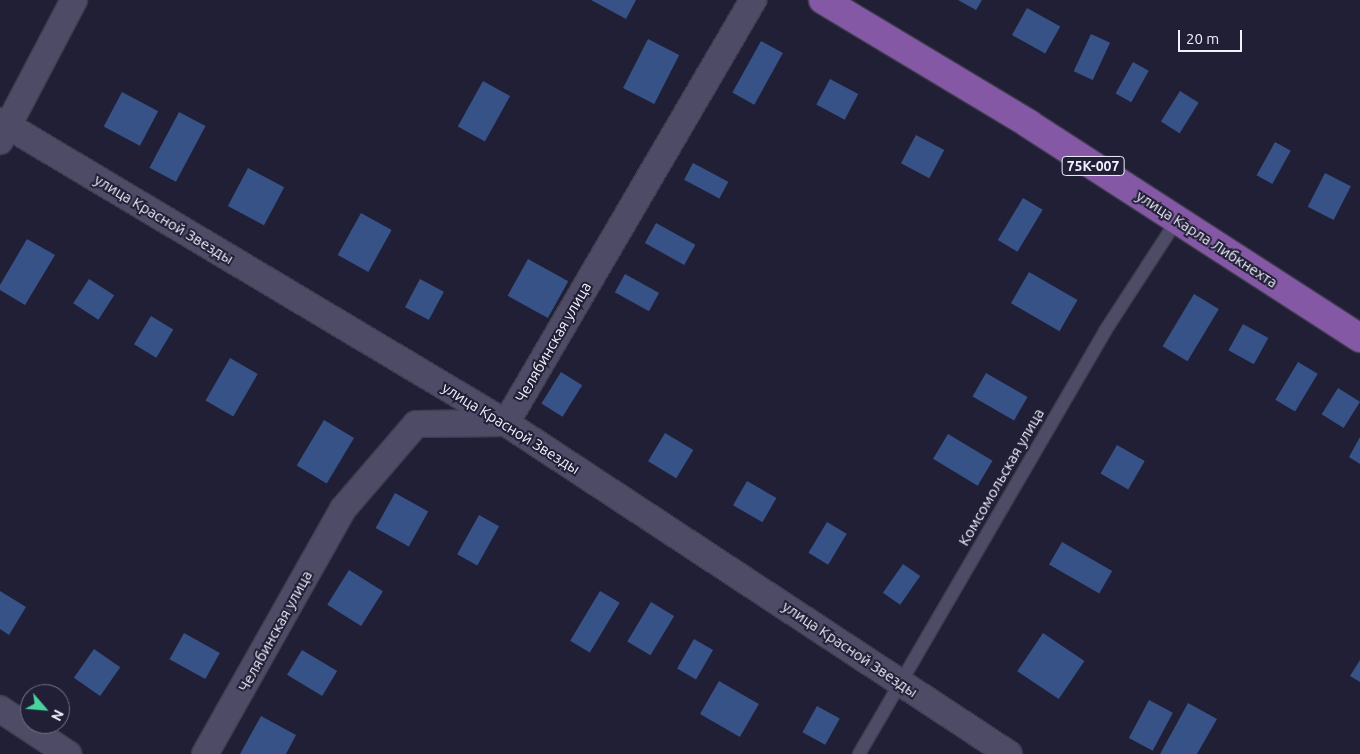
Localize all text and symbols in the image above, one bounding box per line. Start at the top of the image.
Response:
scale bar [1180,20,1244,52]
text: 20 m [1186,30,1219,47]
road number: 75К-007 [1060,154,1126,178]
street label: улица Красной Звезды [91,170,237,268]
street label: улица Карла Либкнехта [1133,187,1281,291]
street label: Челябинская улица [511,279,595,405]
street label: улица Красной Звезды [439,378,583,478]
street label: Комсомольская улица [954,405,1048,549]
street label: Челябинская улица [234,567,316,695]
street label: улица Красной Звезды [779,597,921,701]
north arrow [20,684,70,734]
text: N [48,707,67,724]

